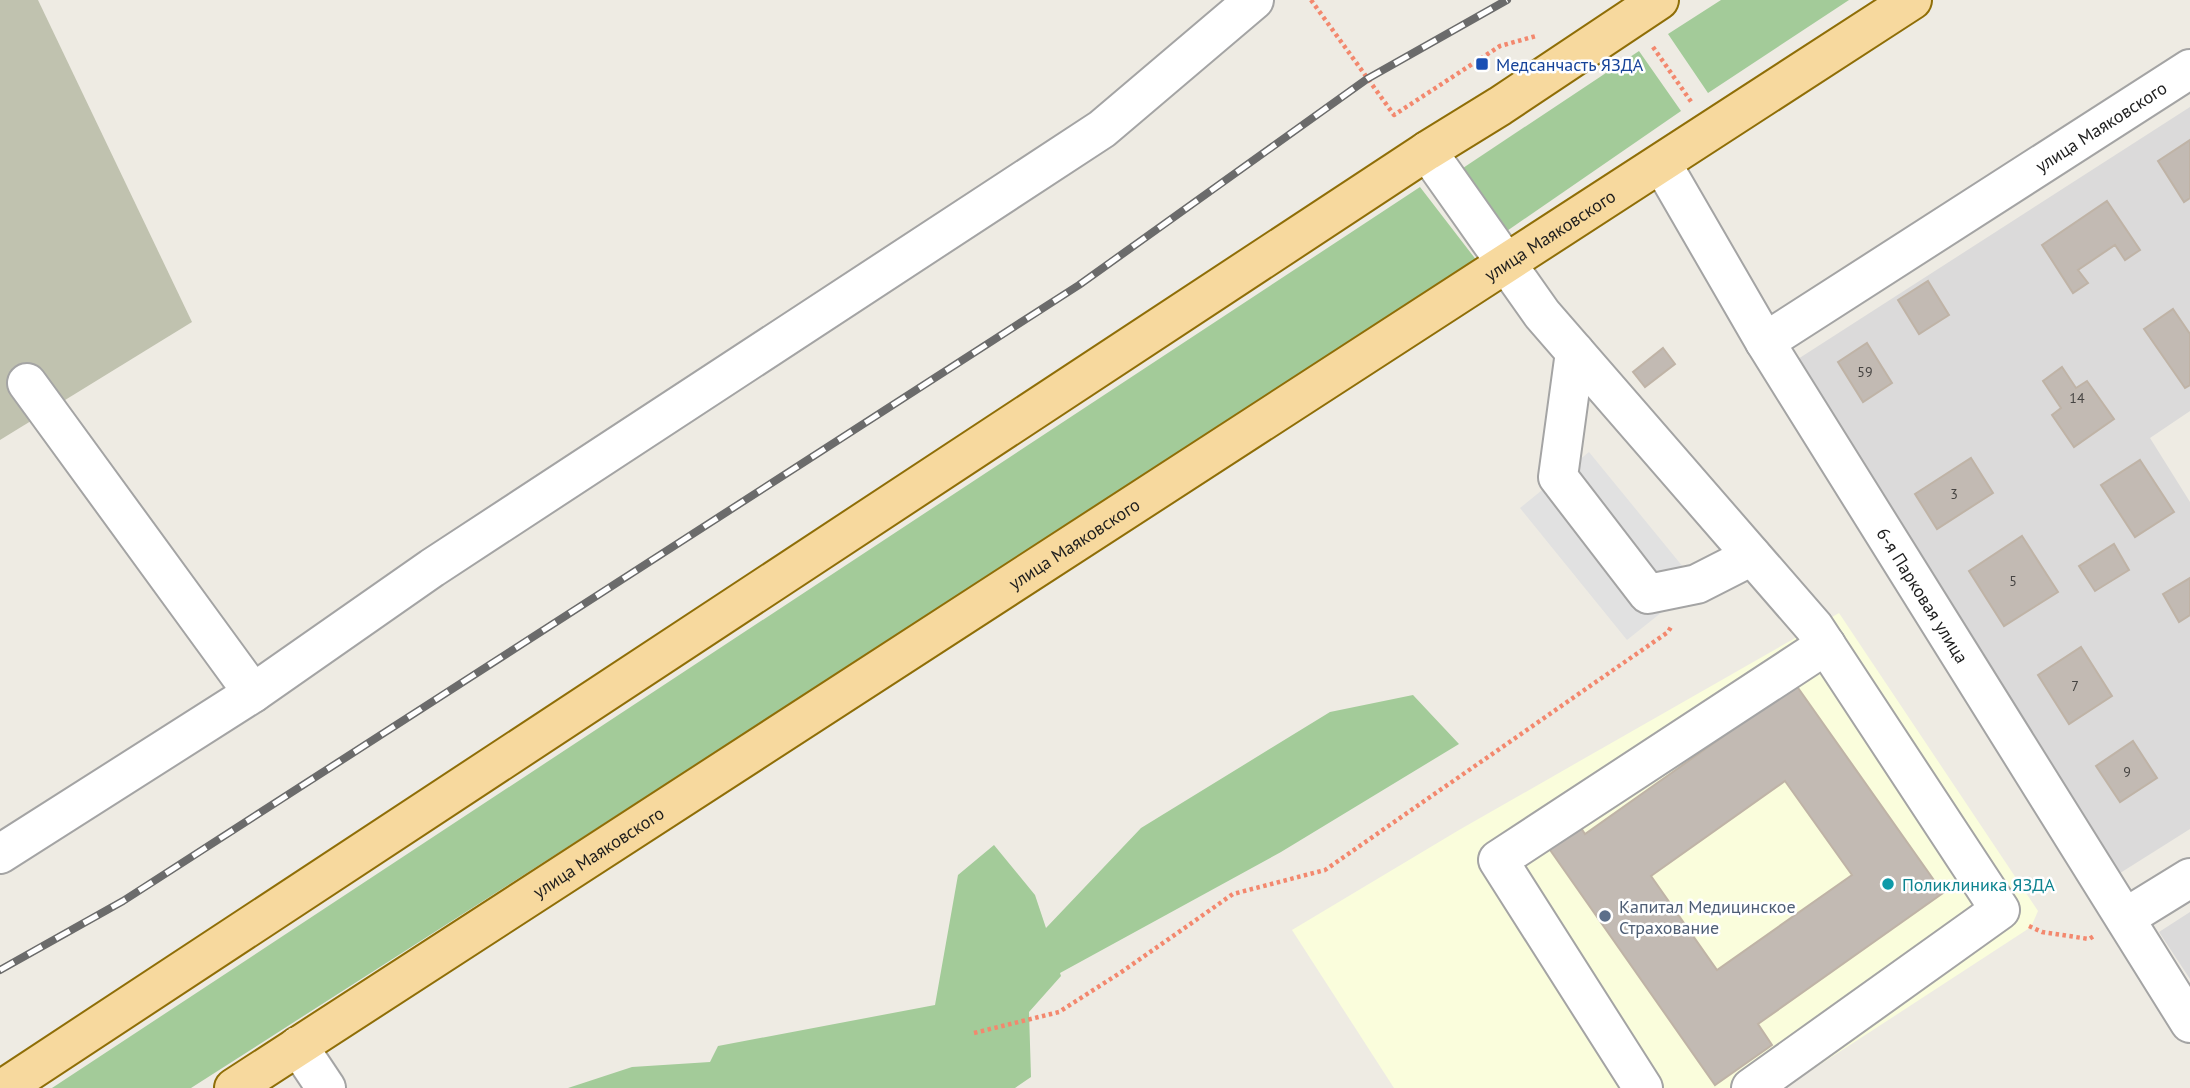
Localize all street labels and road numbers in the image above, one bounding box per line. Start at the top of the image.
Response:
street label: улица Маяковского [2031,76,2171,177]
street label: улица Маяковского [1480,184,1620,286]
street label: улица Маяковского [1004,493,1144,594]
street label: 6-я Парковая улица [1872,523,1974,667]
street label: улица Маяковского [528,801,668,903]

